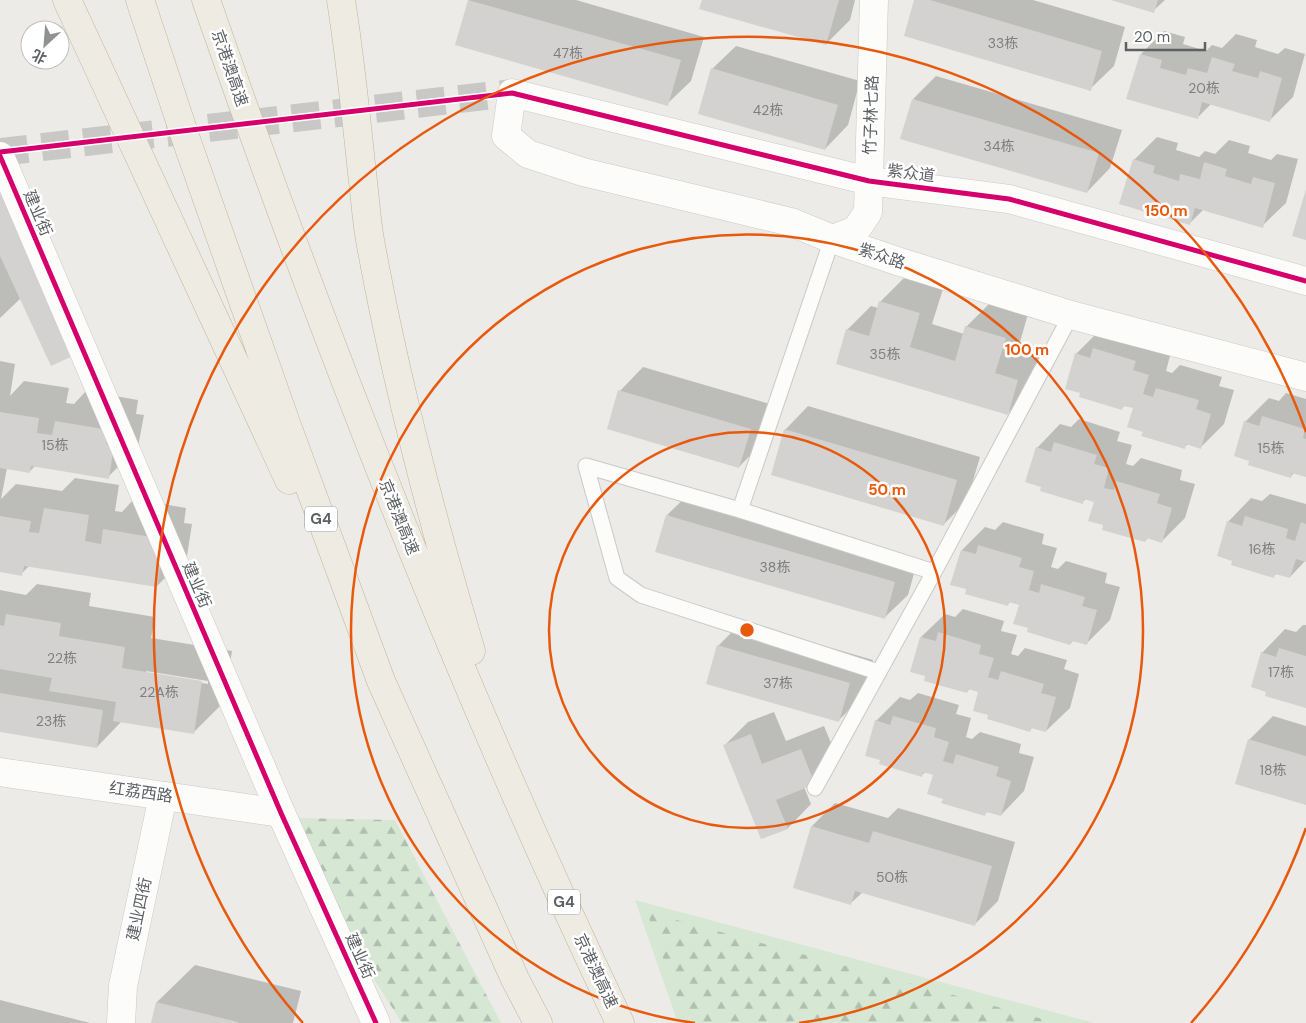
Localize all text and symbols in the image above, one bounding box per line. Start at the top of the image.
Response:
north arrow [20,20,70,70]
scale bar [1126,20,1205,52]
street label: 京港澳高速 [207,27,253,109]
text: 20 m [1134,27,1170,47]
house number: 33栋 [988,34,1018,52]
house number: 47栋 [553,44,583,62]
text: 北 [29,46,50,68]
street label: 竹子林七路 [859,75,883,155]
house number: 20栋 [1188,79,1220,97]
house number: 42栋 [753,101,783,119]
house number: 34栋 [984,137,1014,155]
street label: 紫众道 [886,160,936,186]
street label: 建业街 [19,187,57,239]
text: 150 m [1145,201,1188,221]
street label: 紫众路 [856,238,908,274]
text: 100 m [1005,340,1049,360]
house number: 35栋 [870,345,900,363]
house number: 15栋 [42,436,68,454]
house number: 15栋 [1258,439,1284,457]
street label: 京港澳高速 [374,476,424,558]
text: 50 m [868,480,906,500]
road number: G4 [305,506,337,532]
house number: 16栋 [1248,540,1276,558]
house number: 38栋 [760,558,790,576]
street label: 建业街 [178,559,216,611]
centre of rings [738,621,756,639]
house number: 22栋 [47,649,77,667]
house number: 17栋 [1268,663,1294,681]
house number: 37栋 [763,674,793,692]
house number: 22A栋 [139,683,179,701]
house number: 23栋 [36,712,66,730]
house number: 18栋 [1260,761,1286,779]
street label: 红荔西路 [108,777,174,807]
house number: 50栋 [876,868,908,886]
street label: 建业四街 [122,876,156,942]
road number: G4 [548,890,580,914]
street label: 建业街 [341,930,379,982]
street label: 京港澳高速 [570,930,622,1012]

